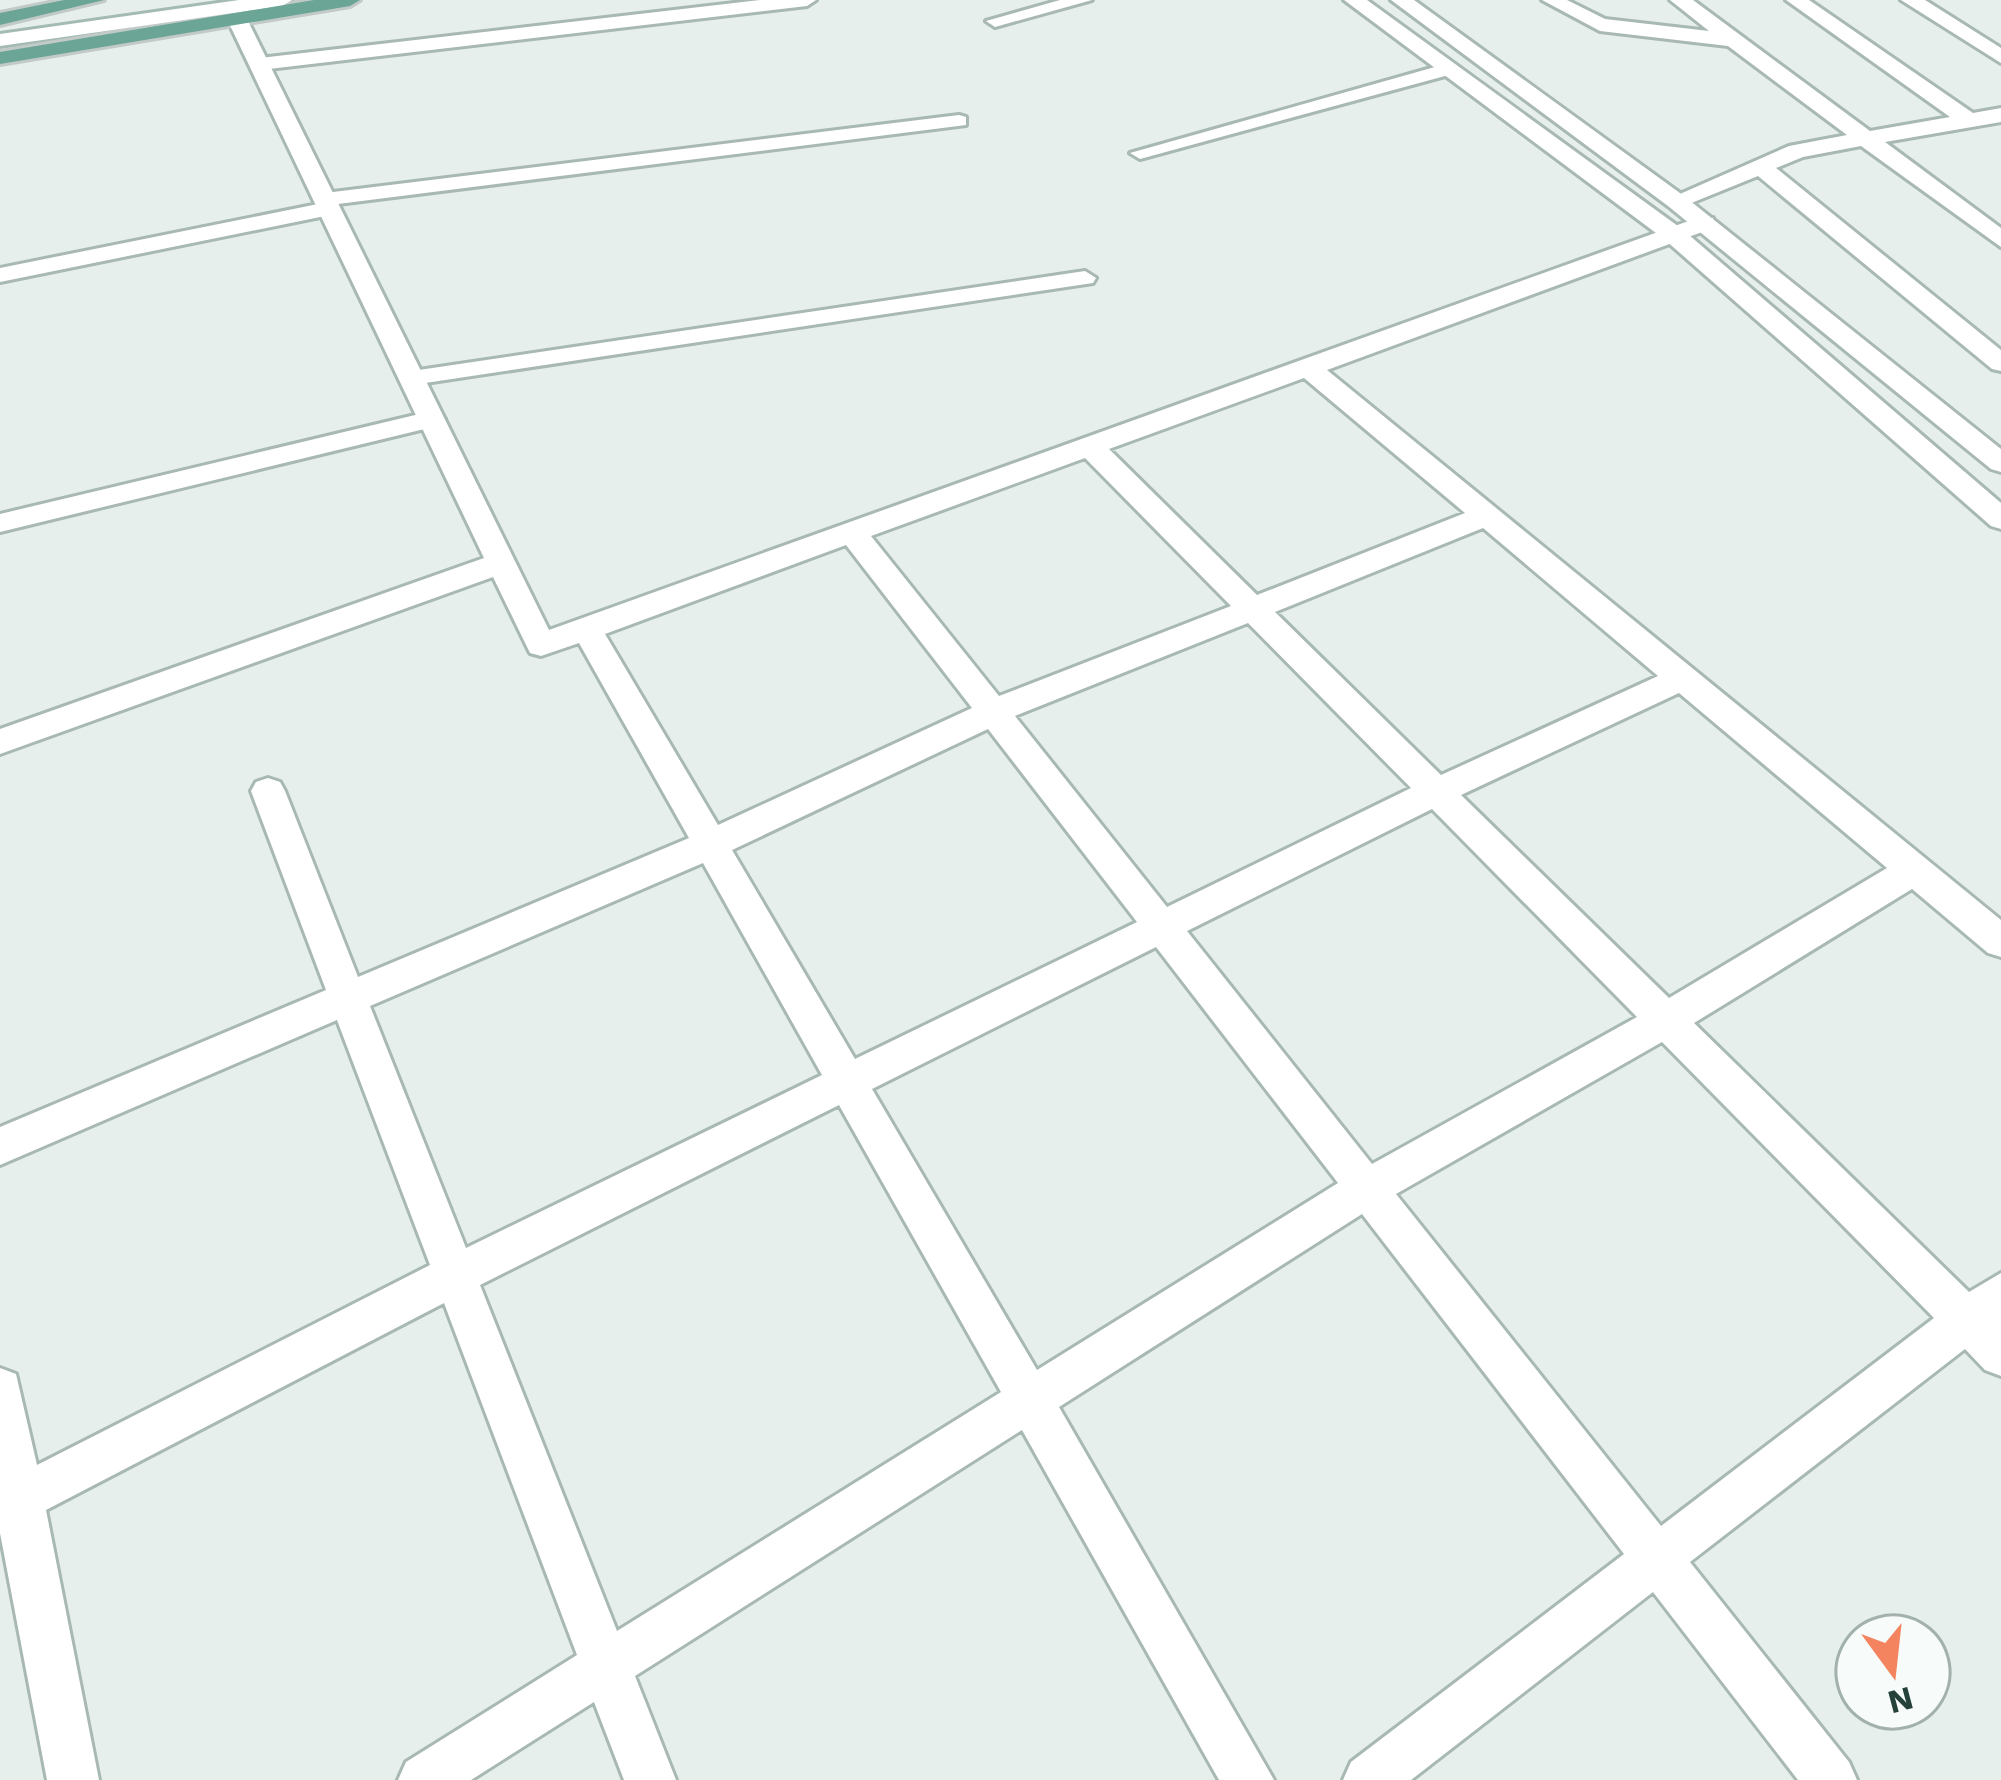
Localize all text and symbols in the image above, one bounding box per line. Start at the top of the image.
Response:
north arrow [1833,1612,1953,1732]
text: N [1884,1678,1917,1722]

